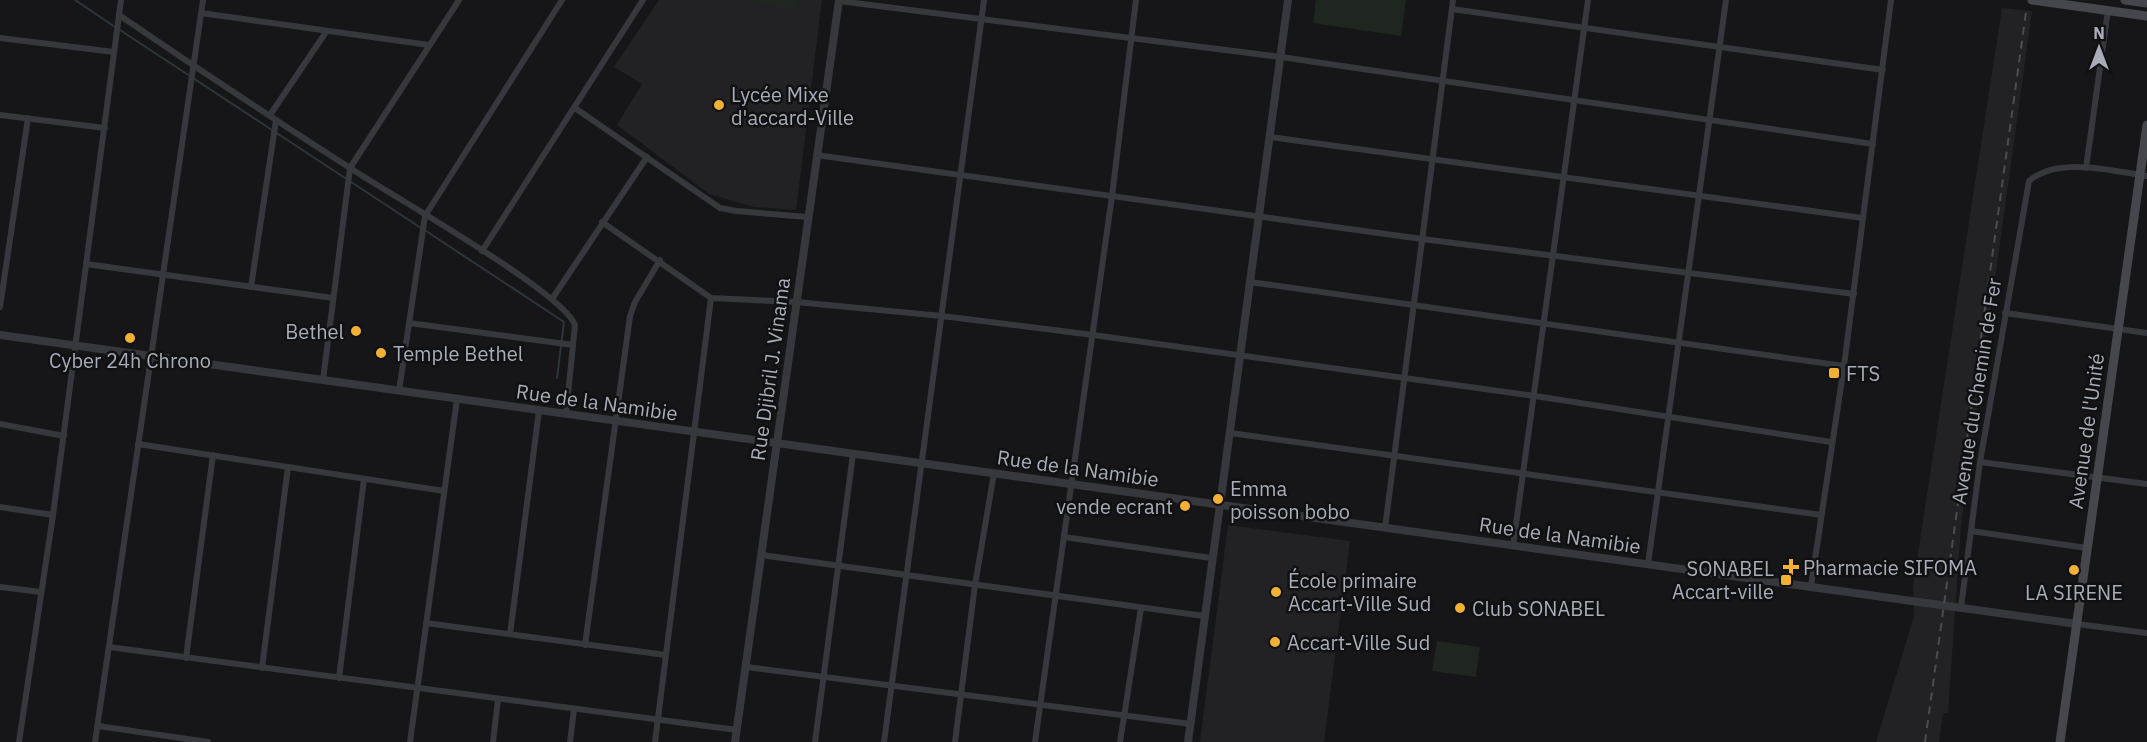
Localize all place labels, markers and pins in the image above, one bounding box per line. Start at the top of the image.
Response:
place label: Lycée Mixe d'accard-Ville [731,81,854,131]
marker: Lycée Mixe d'accard-Ville [712,98,726,112]
place label: Bethel [285,318,344,345]
marker: Bethel [349,324,363,338]
marker: Cyber 24h Chrono [123,331,137,345]
place label: Temple Bethel [393,340,523,367]
marker: Temple Bethel [374,346,388,360]
place label: Cyber 24h Chrono [49,347,211,374]
place label: FTS [1846,360,1880,387]
marker: FTS [1827,366,1841,380]
place label: Emma poisson bobo [1230,475,1350,525]
marker: Emma poisson bobo [1211,492,1225,506]
place label: vende ecrant [1056,493,1173,520]
marker: vende ecrant [1178,499,1192,513]
place label: Pharmacie SIFOMA [1803,554,1977,581]
place label: SONABEL Accart-ville [1672,555,1774,605]
marker: Pharmacie SIFOMA [1784,560,1798,574]
marker: LA SIRENE [2067,563,2081,577]
place label: École primaire Accart-Ville Sud [1288,567,1431,617]
marker: SONABEL Accart-ville [1779,573,1793,587]
place label: LA SIRENE [2025,579,2123,606]
marker: École primaire Accart-Ville Sud [1269,585,1283,599]
place label: Club SONABEL [1472,595,1605,622]
marker: Club SONABEL [1453,601,1467,615]
place label: Accart-Ville Sud [1287,629,1430,656]
marker: Accart-Ville Sud [1268,635,1282,649]

